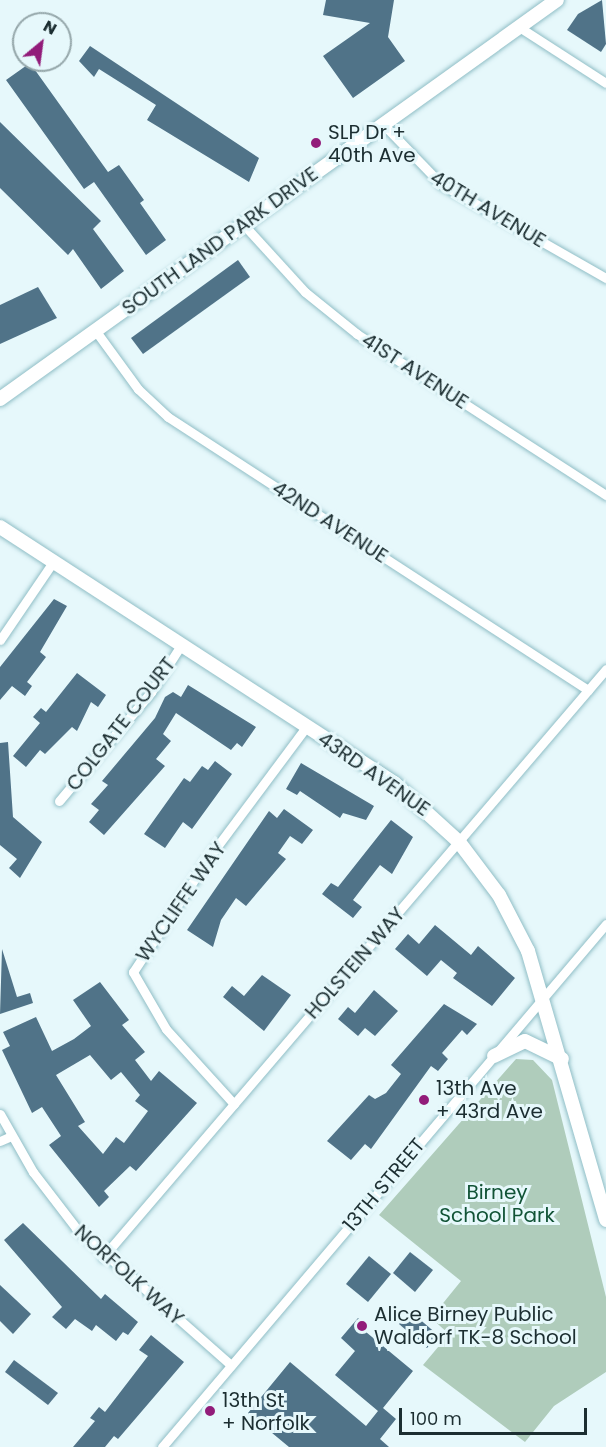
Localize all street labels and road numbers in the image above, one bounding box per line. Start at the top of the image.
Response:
street label: SOUTH LAND PARK DRIVE [117,162,323,320]
street label: 40TH AVENUE [426,165,550,253]
street label: 41ST AVENUE [357,328,473,414]
street label: 42ND AVENUE [268,476,392,568]
street label: COLGATE COURT [61,652,181,796]
street label: 43RD AVENUE [313,727,435,821]
street label: WYCLIFFE WAY [131,838,231,966]
street label: HOLSTEIN WAY [300,902,410,1024]
street label: 13TH STREET [338,1134,430,1236]
street label: NORFOLK WAY [70,1220,188,1330]

